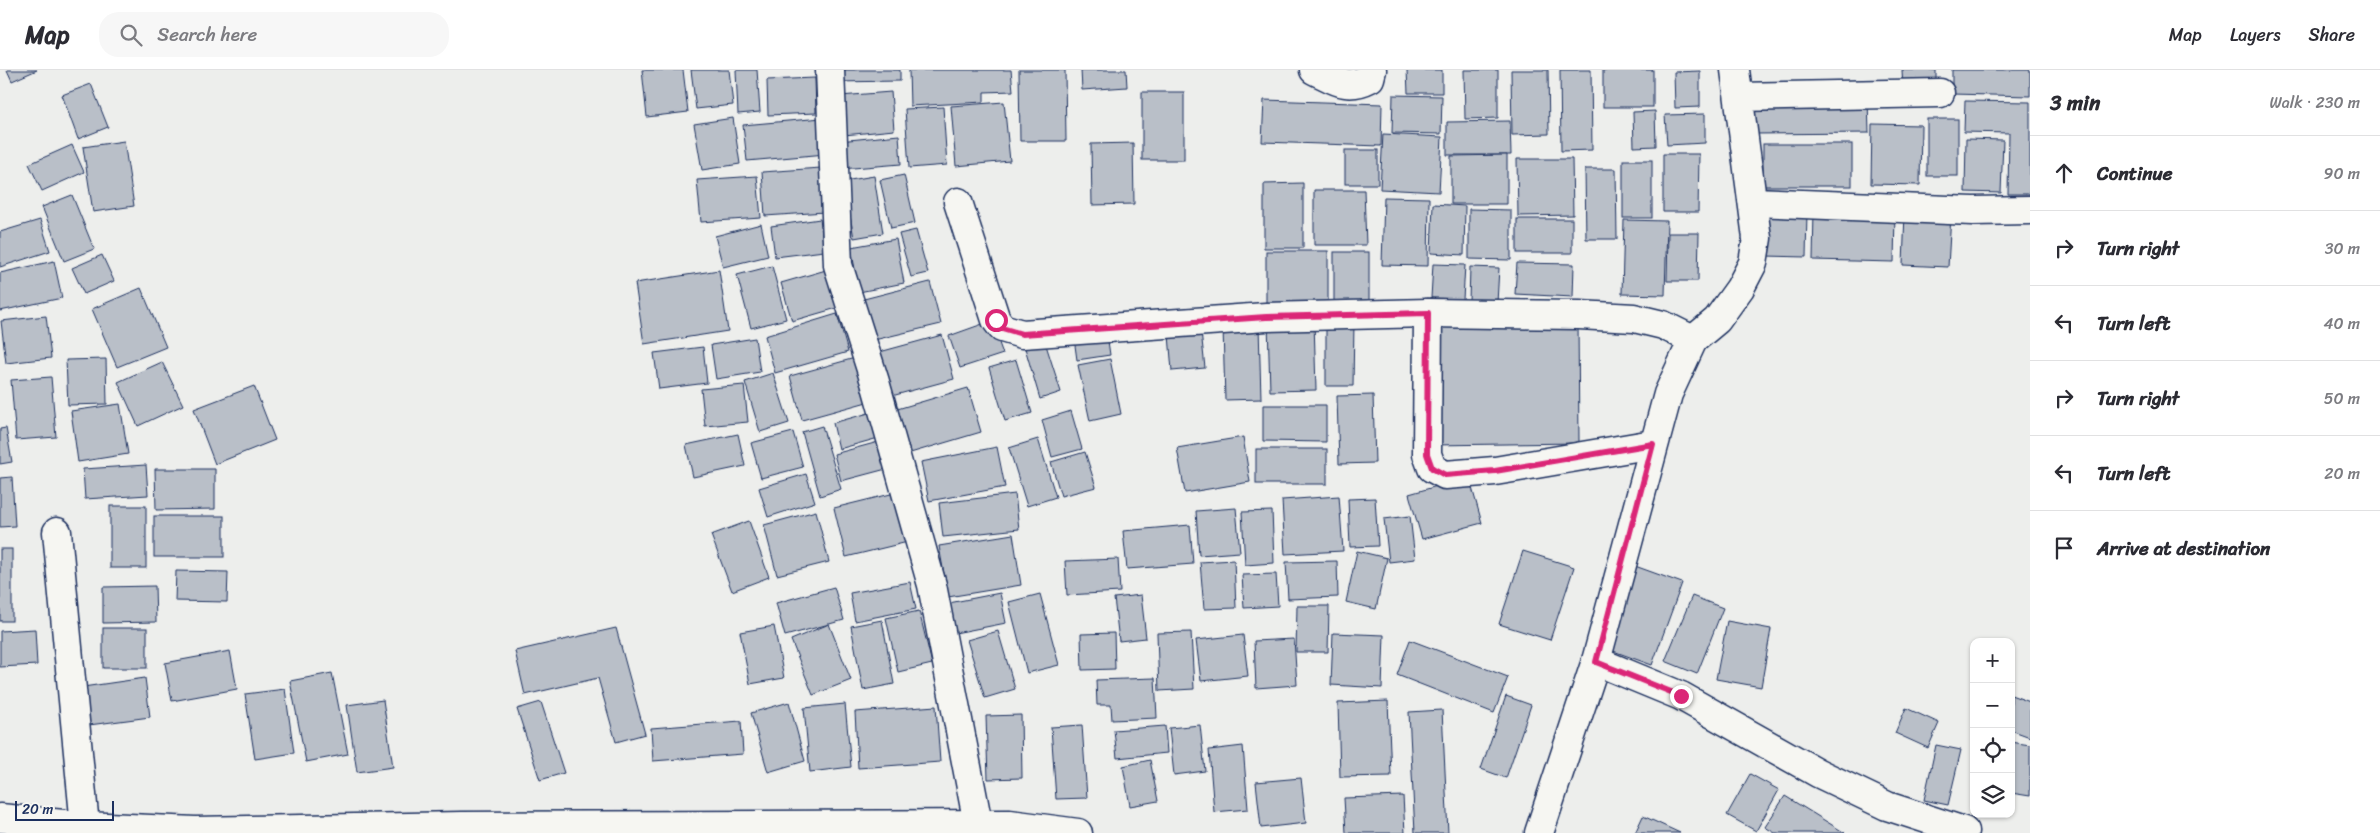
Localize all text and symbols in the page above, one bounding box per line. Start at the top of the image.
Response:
search box [99,12,449,57]
text: Map [25,14,69,56]
text: Search here [157,18,257,51]
text: Map [2169,19,2202,51]
text: Layers [2230,19,2281,51]
text: Share [2309,19,2355,51]
icon: search [117,21,145,49]
text: 3 min [2050,84,2100,122]
text: Walk · 230 m [2269,88,2360,117]
text: Continue [2097,157,2173,190]
icon: ahead [2050,159,2078,187]
text: 90 m [2324,159,2360,188]
text: Turn right [2097,232,2179,265]
icon: right [2050,234,2078,262]
text: 30 m [2325,234,2360,263]
text: Turn left [2097,307,2170,340]
route start [985,309,1008,332]
icon: left [2050,309,2078,337]
text: 40 m [2323,309,2360,338]
text: Turn right [2097,382,2179,415]
icon: right [2050,384,2078,412]
text: 50 m [2324,384,2360,413]
text: Turn left [2097,457,2170,490]
icon: left [2050,459,2078,487]
text: 20 m [2324,459,2360,488]
text: Arrive at destination [2097,532,2270,565]
icon: arrive [2050,534,2078,562]
map controls [1970,638,2015,818]
button: + [1970,638,2015,683]
button: − [1970,683,2015,728]
route end [1670,685,1693,708]
button: locate [1970,728,2015,773]
button: layers [1970,773,2015,818]
text: 20 m [22,797,53,822]
scale bar [15,798,114,821]

